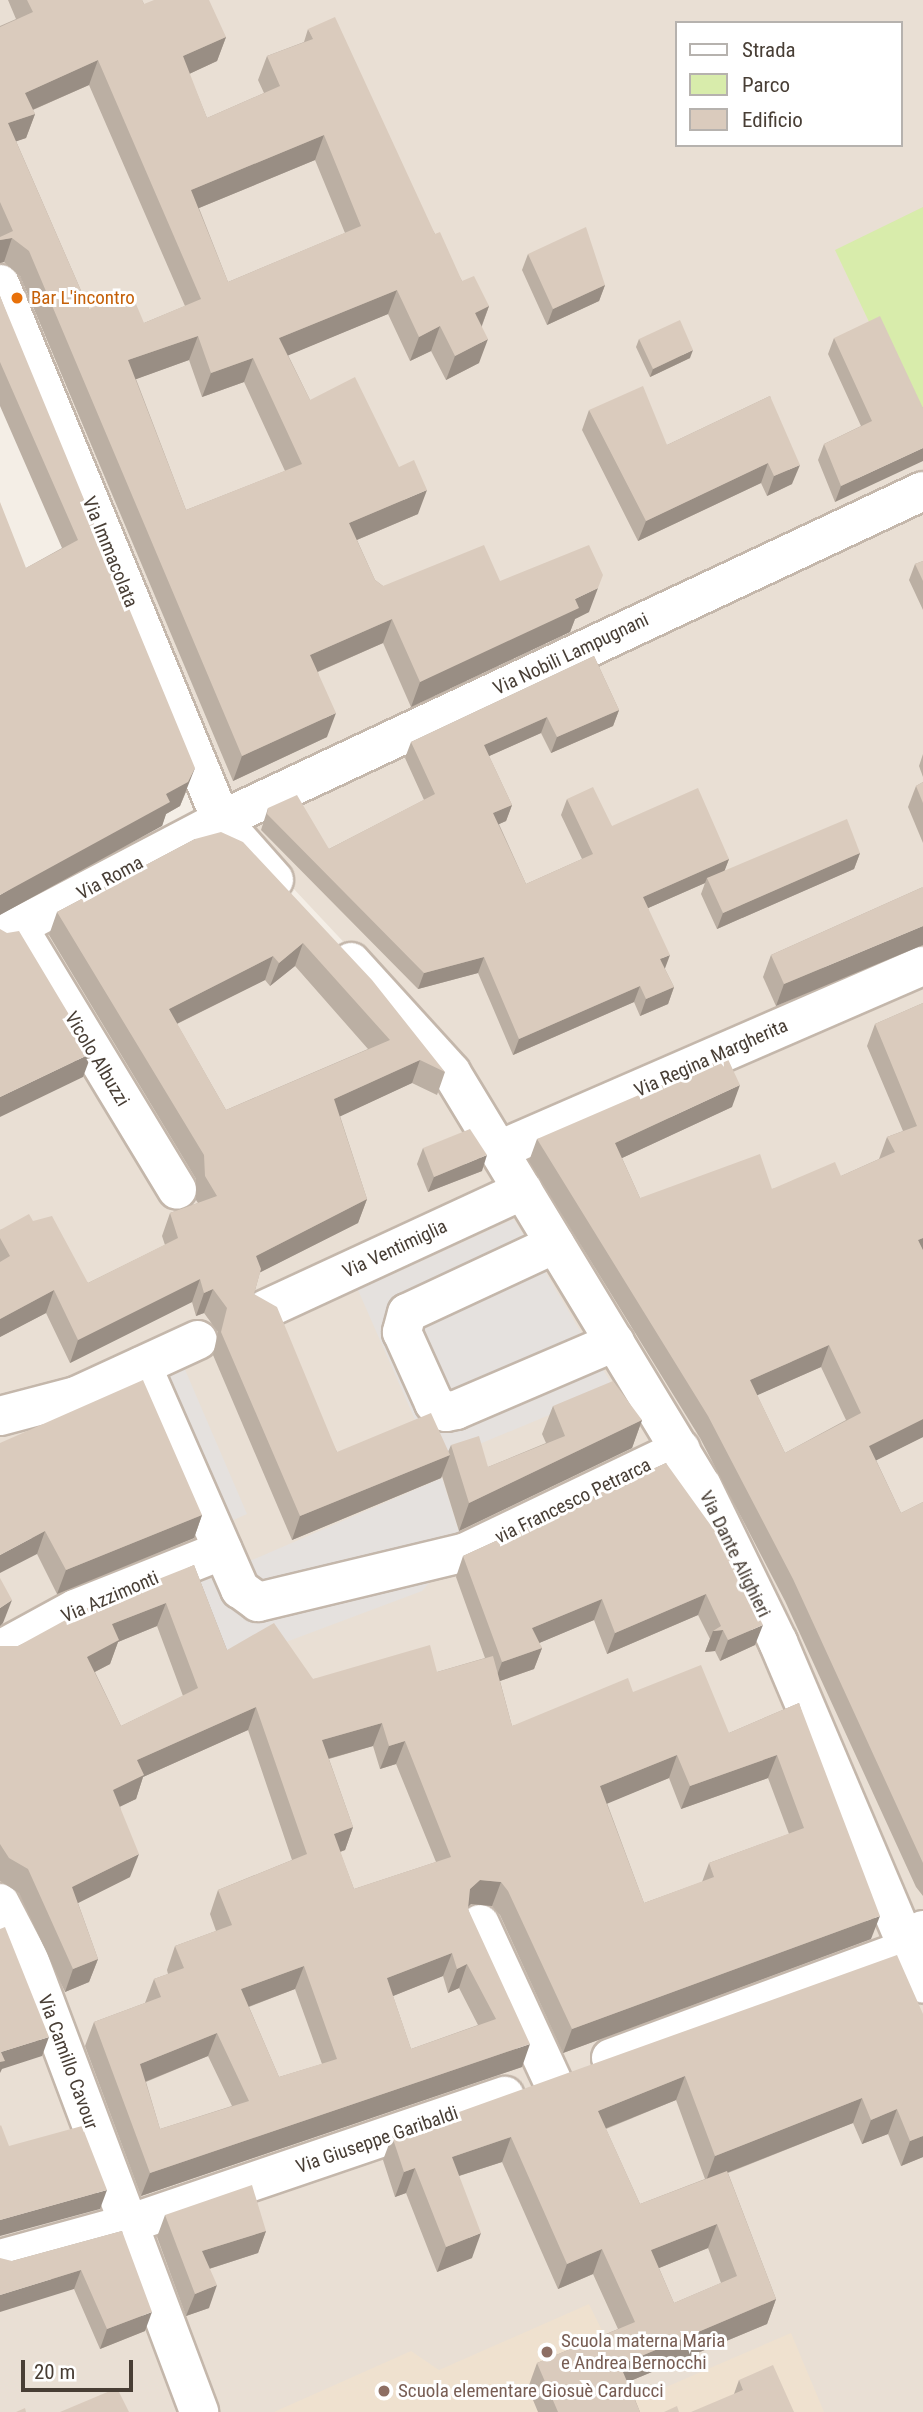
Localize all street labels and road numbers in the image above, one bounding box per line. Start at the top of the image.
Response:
street label: Via Immacolata [77,493,143,611]
street label: Via Nobili Lampugnani [490,608,652,700]
street label: Via Roma [73,851,147,905]
street label: Vicolo Albuzzi [60,1007,134,1111]
street label: Via Regina Margherita [631,1014,791,1102]
street label: Via Ventimiglia [339,1215,451,1283]
street label: via Francesco Petrarca [491,1453,655,1549]
street label: Via Dante Alighieri [694,1487,776,1621]
street label: Via Azzimonti [58,1566,162,1628]
street label: Via Camillo Cavour [33,1991,103,2133]
street label: Via Giuseppe Garibaldi [293,2102,461,2178]

